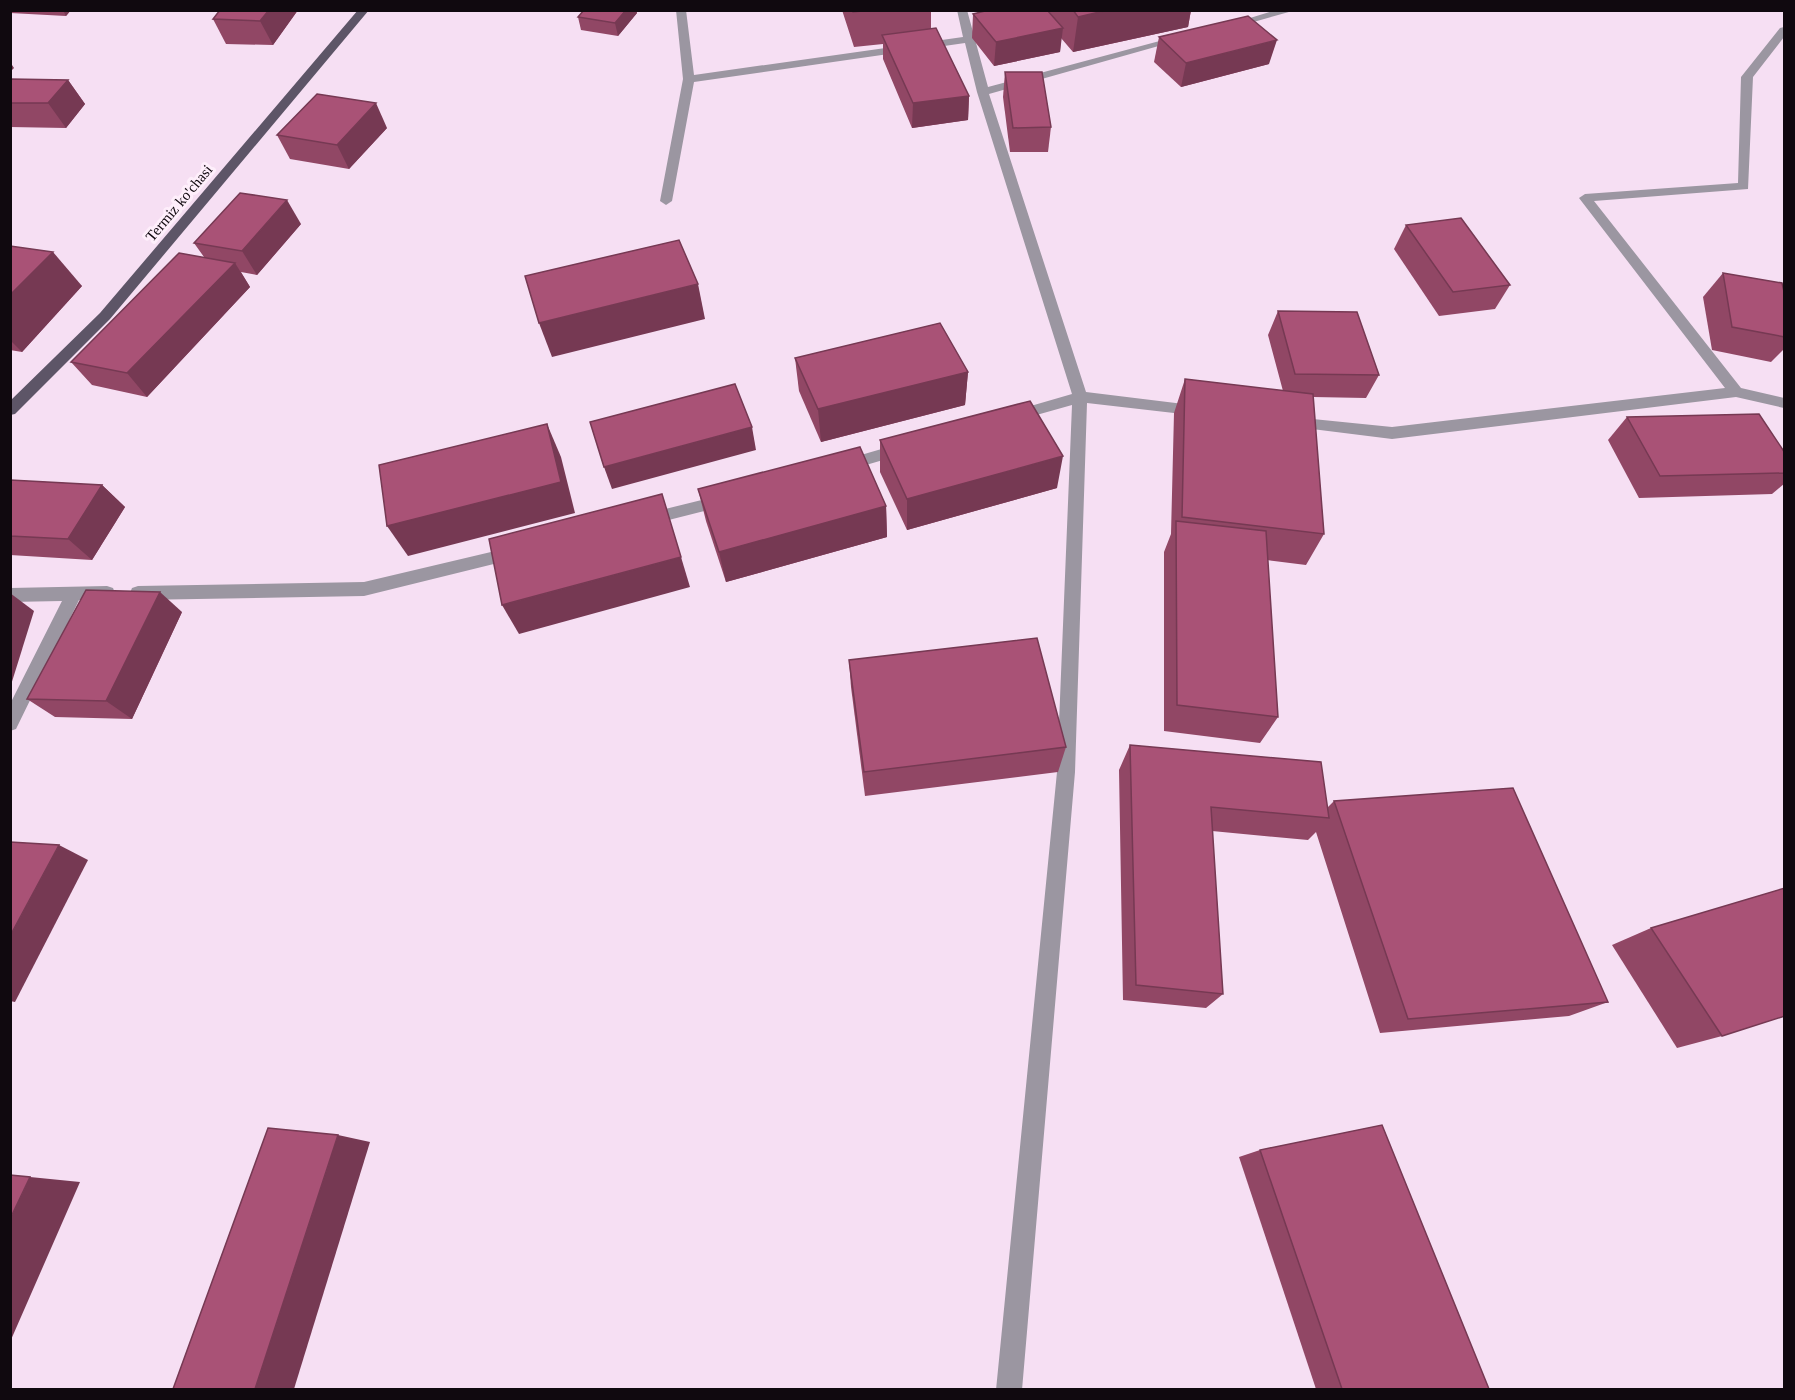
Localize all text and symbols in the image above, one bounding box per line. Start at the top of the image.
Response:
street label: Termiz ko'chasi [142,162,216,244]

